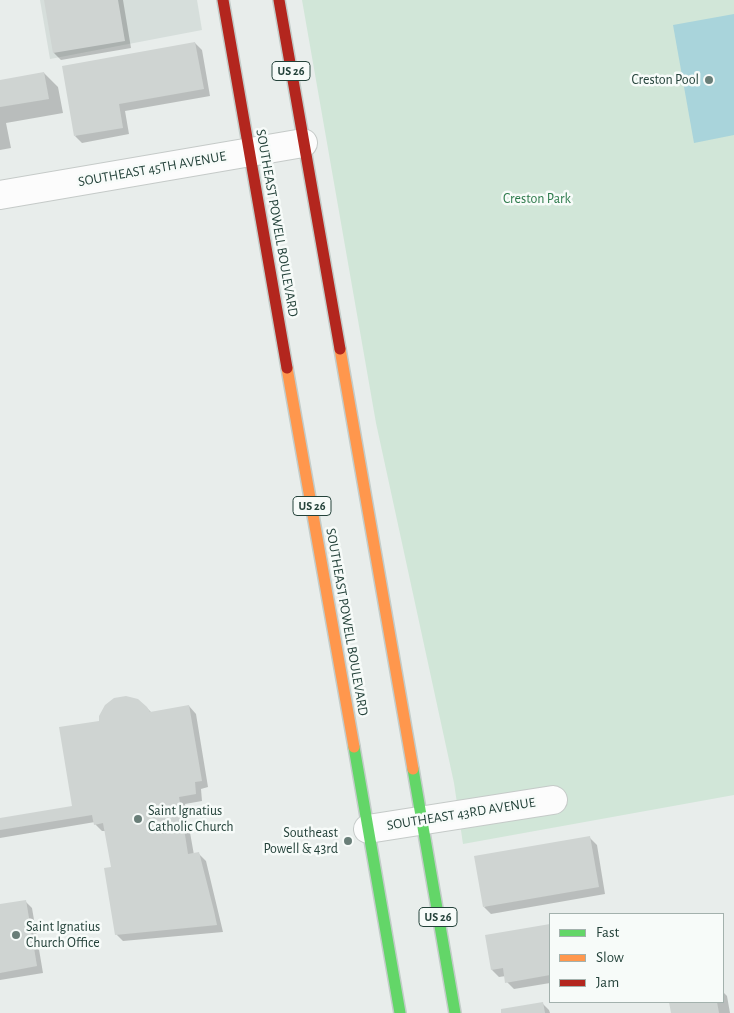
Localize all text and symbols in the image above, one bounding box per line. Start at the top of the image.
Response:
road number: US 26 [272,61,310,80]
place label: Creston Pool [631,72,699,88]
marker: Creston Pool [703,74,715,86]
street label: SOUTHEAST POWELL BOULEVARD [252,128,302,318]
street label: SOUTHEAST 45TH AVENUE [77,148,227,190]
park label: Creston Park [503,191,571,207]
road number: US 26 [293,496,331,516]
street label: SOUTHEAST POWELL BOULEVARD [322,527,372,717]
street label: SOUTHEAST 43RD AVENUE [386,794,536,834]
place label: Saint Ignatius Catholic Church [148,803,234,836]
marker: Saint Ignatius Catholic Church [132,813,144,825]
place label: Southeast Powell & 43rd [263,825,338,858]
marker: Southeast Powell & 43rd [342,835,354,847]
road number: US 26 [419,908,457,926]
legend [549,913,724,1003]
place label: Saint Ignatius Church Office [26,919,100,952]
text: Fast [596,925,619,940]
marker: Saint Ignatius Church Office [10,929,22,941]
text: Slow [596,950,624,965]
text: Jam [596,975,619,990]

